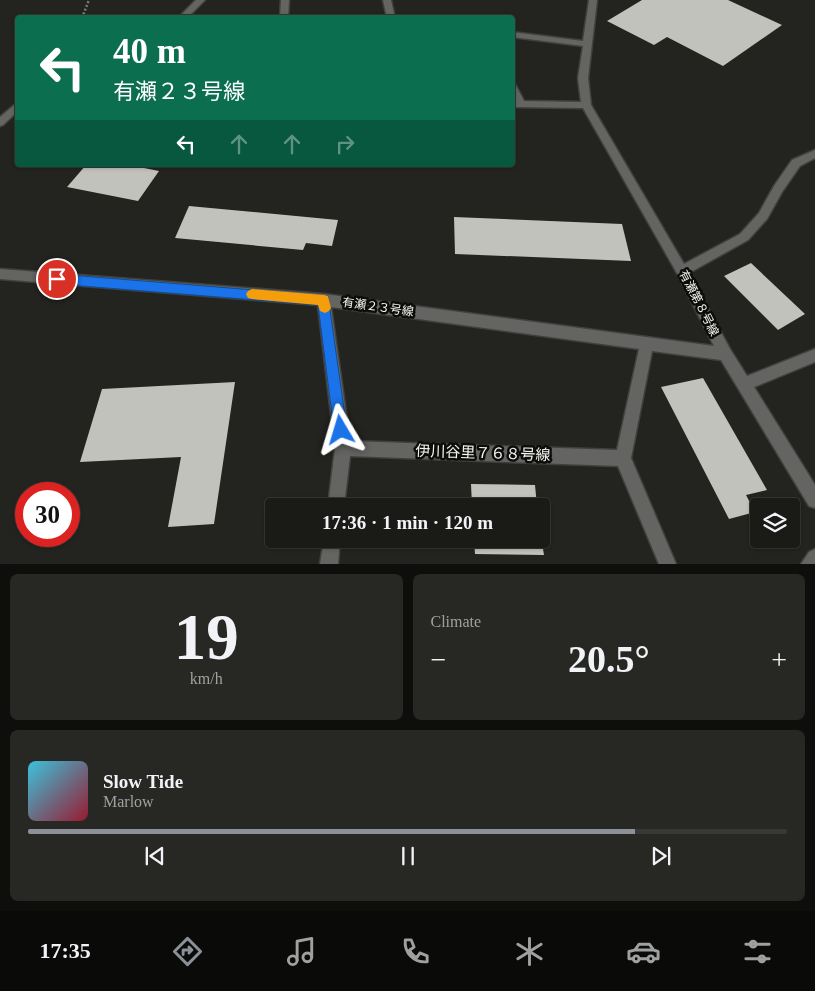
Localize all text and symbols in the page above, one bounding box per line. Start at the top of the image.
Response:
text: 40 m [113,32,186,71]
icon: left [30,35,95,100]
text: 有瀬２３号線 [113,79,245,104]
icon: left [172,130,200,158]
icon: ahead [225,130,253,158]
icon: ahead [278,130,306,158]
icon: right [331,130,359,158]
pin [36,258,78,300]
icon: arrive [43,265,71,293]
street label: 有瀬第８号線 [676,268,722,338]
street label: 有瀬２３号線 [341,295,415,319]
position arrow [314,403,366,455]
street label: 伊川谷里７６８号線 [415,443,551,463]
speed limit sign: 30 [15,482,80,547]
map controls [750,498,800,548]
button: layers [750,498,800,548]
text: 17:36 · 1 min · 120 m [322,512,493,533]
text: 19 [174,601,239,673]
text: Climate [431,613,481,630]
text: 20.5° [568,638,650,680]
text: − [431,644,446,675]
text: + [771,644,787,675]
text: km/h [190,670,223,687]
text: Slow Tide [103,771,183,792]
text: Marlow [103,793,154,810]
icon: previous [141,842,169,870]
icon: pause [394,842,422,870]
icon: next [647,842,675,870]
icon: directions [170,934,205,969]
icon: music [284,934,319,969]
icon: phone [398,934,433,969]
icon: climate [512,934,547,969]
icon: car [626,934,661,969]
icon: filters [740,934,775,969]
text: 17:35 [40,938,91,963]

